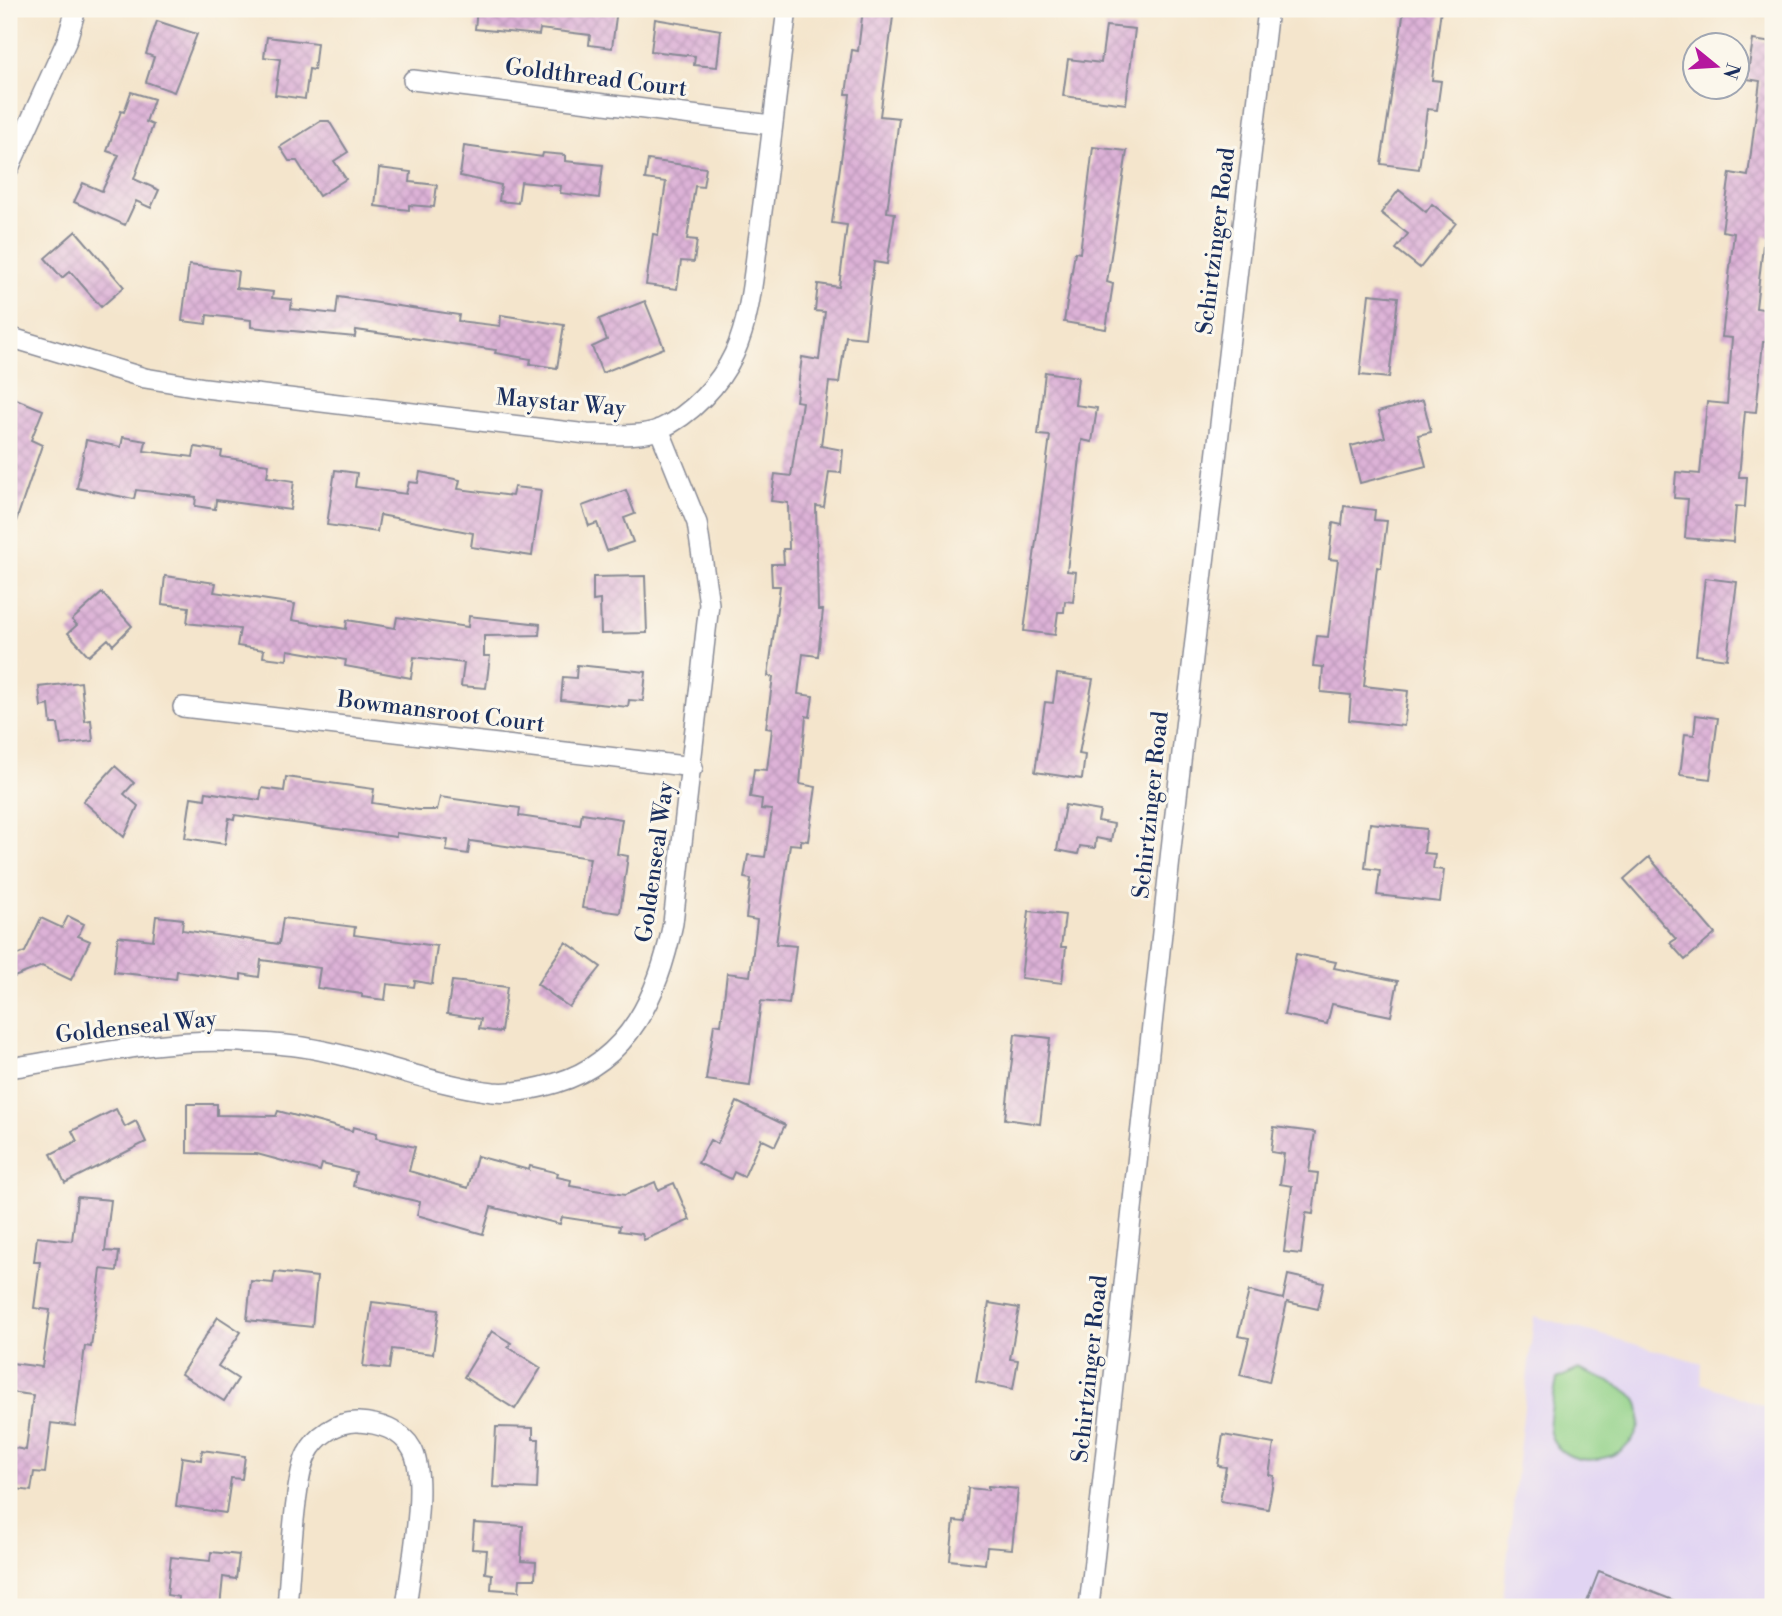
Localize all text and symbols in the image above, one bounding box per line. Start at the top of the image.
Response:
north arrow [1680,32,1750,102]
street label: Goldthread Court [503,53,689,103]
text: N [1717,60,1745,82]
street label: Schirtzinger Road [1191,146,1241,336]
street label: Maystar Way [495,383,628,423]
street label: Bowmansroot Court [335,685,546,739]
street label: Schirtzinger Road [1127,710,1175,900]
street label: Goldenseal Way [630,779,680,944]
street label: Goldenseal Way [54,1005,219,1049]
street label: Schirtzinger Road [1066,1274,1114,1464]

